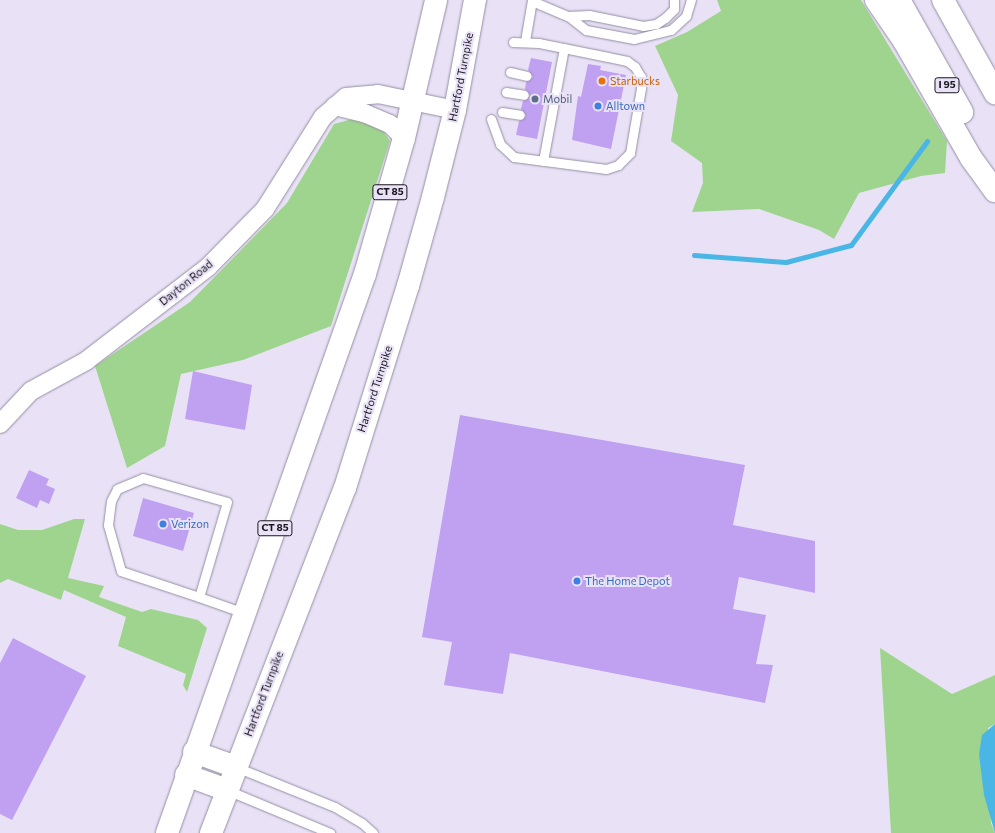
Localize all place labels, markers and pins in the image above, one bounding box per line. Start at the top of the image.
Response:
place label: Starbucks [610,74,660,88]
marker: Starbucks [597,76,607,86]
place label: Mobil [543,92,572,106]
marker: Mobil [530,94,540,104]
place label: Alltown [606,99,645,113]
marker: Alltown [593,101,603,111]
place label: Verizon [171,517,209,531]
marker: Verizon [158,519,168,529]
place label: The Home Depot [585,574,670,588]
marker: The Home Depot [572,576,582,586]

